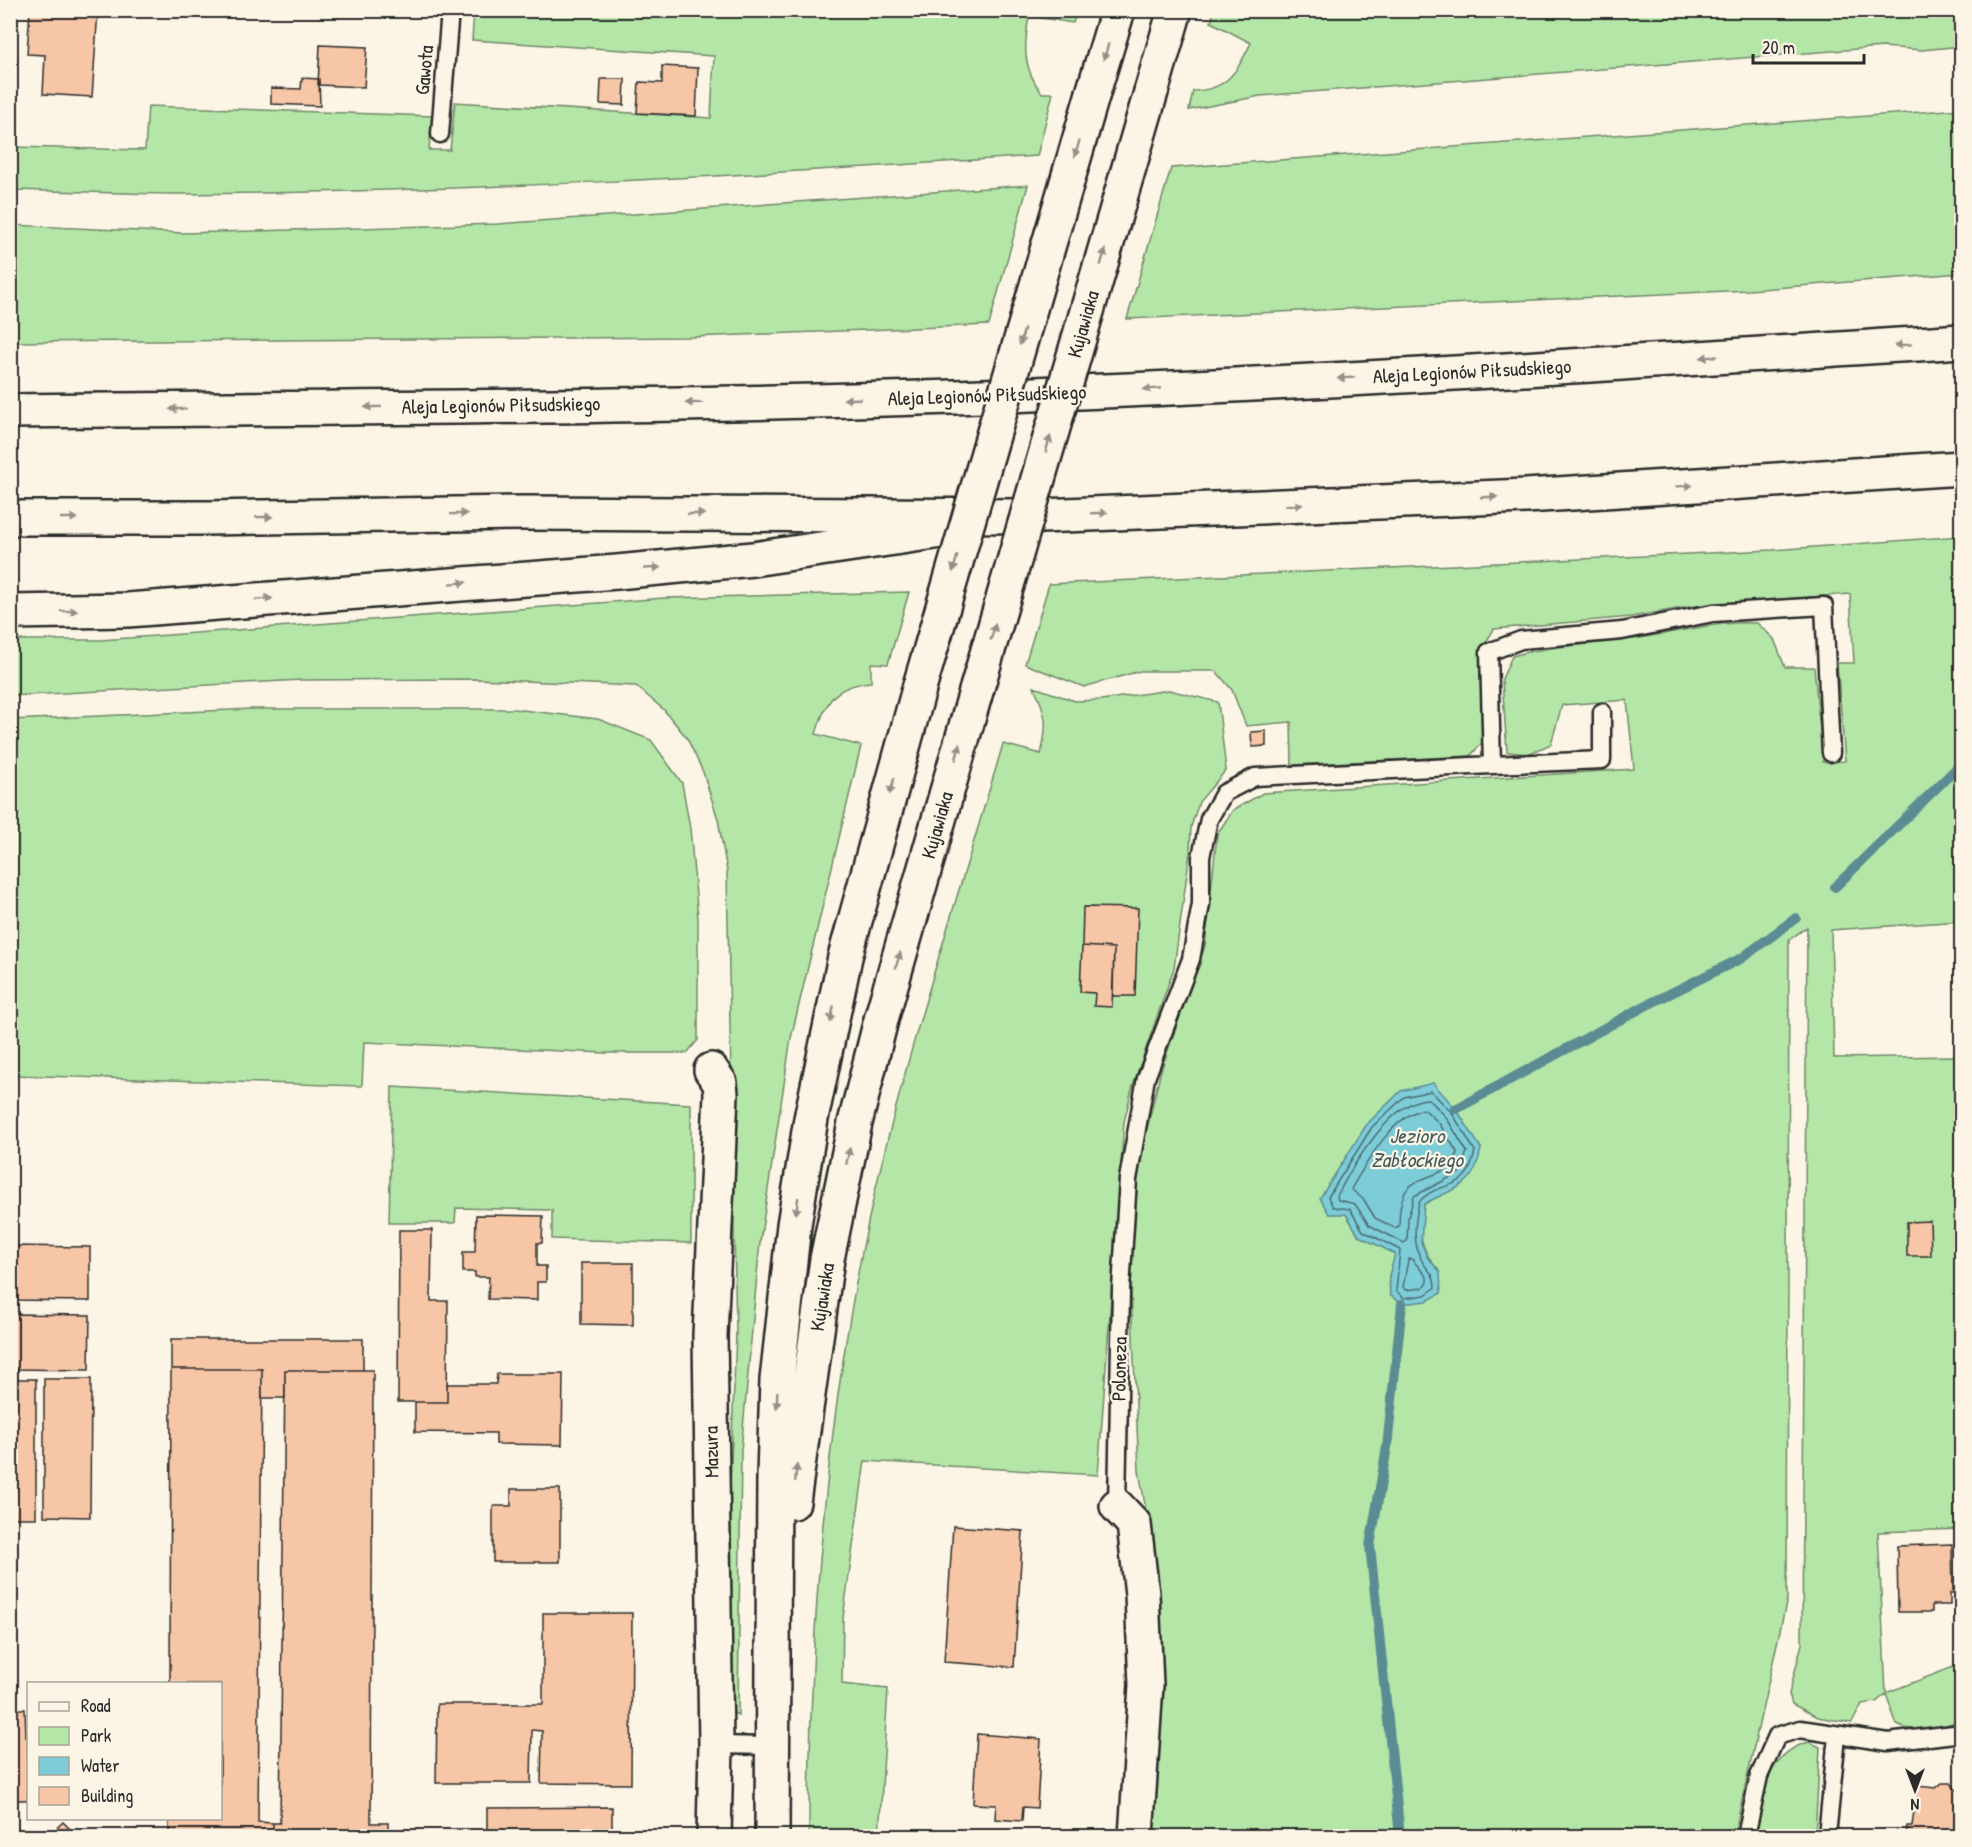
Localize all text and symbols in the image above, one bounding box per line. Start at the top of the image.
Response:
scale bar [1753,27,1864,65]
text: 20 m [1762,35,1795,60]
one-way arrow [1101,43,1110,61]
street label: Gawota [408,44,439,96]
one-way arrow [1072,140,1081,158]
one-way arrow [1099,248,1108,266]
street label: Kujawiaka [1060,287,1105,361]
one-way arrow [1017,328,1026,346]
one-way arrow [1894,340,1913,349]
street label: Aleja Legionów Piłsudskiego [1372,352,1572,389]
one-way arrow [1699,352,1718,362]
one-way arrow [1337,374,1356,383]
street label: Aleja Legionów Piłsudskiego [887,378,1087,411]
one-way arrow [1142,384,1161,393]
street label: Aleja Legionów Piłsudskiego [401,389,601,420]
one-way arrow [842,395,861,404]
one-way arrow [684,398,703,408]
one-way arrow [363,402,382,412]
one-way arrow [168,404,187,414]
one-way arrow [1044,435,1053,453]
one-way arrow [1674,481,1693,490]
one-way arrow [1479,493,1498,502]
one-way arrow [1285,501,1304,510]
one-way arrow [686,509,705,519]
one-way arrow [1090,509,1109,518]
one-way arrow [449,510,468,519]
one-way arrow [59,513,78,523]
one-way arrow [254,513,273,522]
one-way arrow [950,555,960,573]
one-way arrow [643,563,662,573]
one-way arrow [448,579,467,588]
one-way arrow [254,594,273,604]
one-way arrow [59,606,78,616]
one-way arrow [989,623,998,641]
one-way arrow [953,743,963,761]
one-way arrow [887,777,896,795]
street label: Kujawiaka [914,788,959,862]
one-way arrow [894,951,904,969]
one-way arrow [827,1005,836,1024]
water label: Jezioro Zabłockiego [1371,1121,1464,1174]
one-way arrow [844,1146,853,1165]
one-way arrow [792,1196,801,1215]
street label: Kujawiaka [803,1261,840,1333]
street label: Poloneza [1104,1336,1133,1401]
one-way arrow [772,1390,781,1409]
street label: Mazura [697,1426,724,1478]
one-way arrow [791,1463,801,1482]
legend [27,1682,222,1820]
text: Road [81,1693,111,1718]
text: Park [81,1723,112,1748]
text: Water [81,1753,119,1778]
north arrow [1885,1760,1945,1820]
text: Building [81,1783,133,1808]
text: N [1910,1794,1919,1816]

